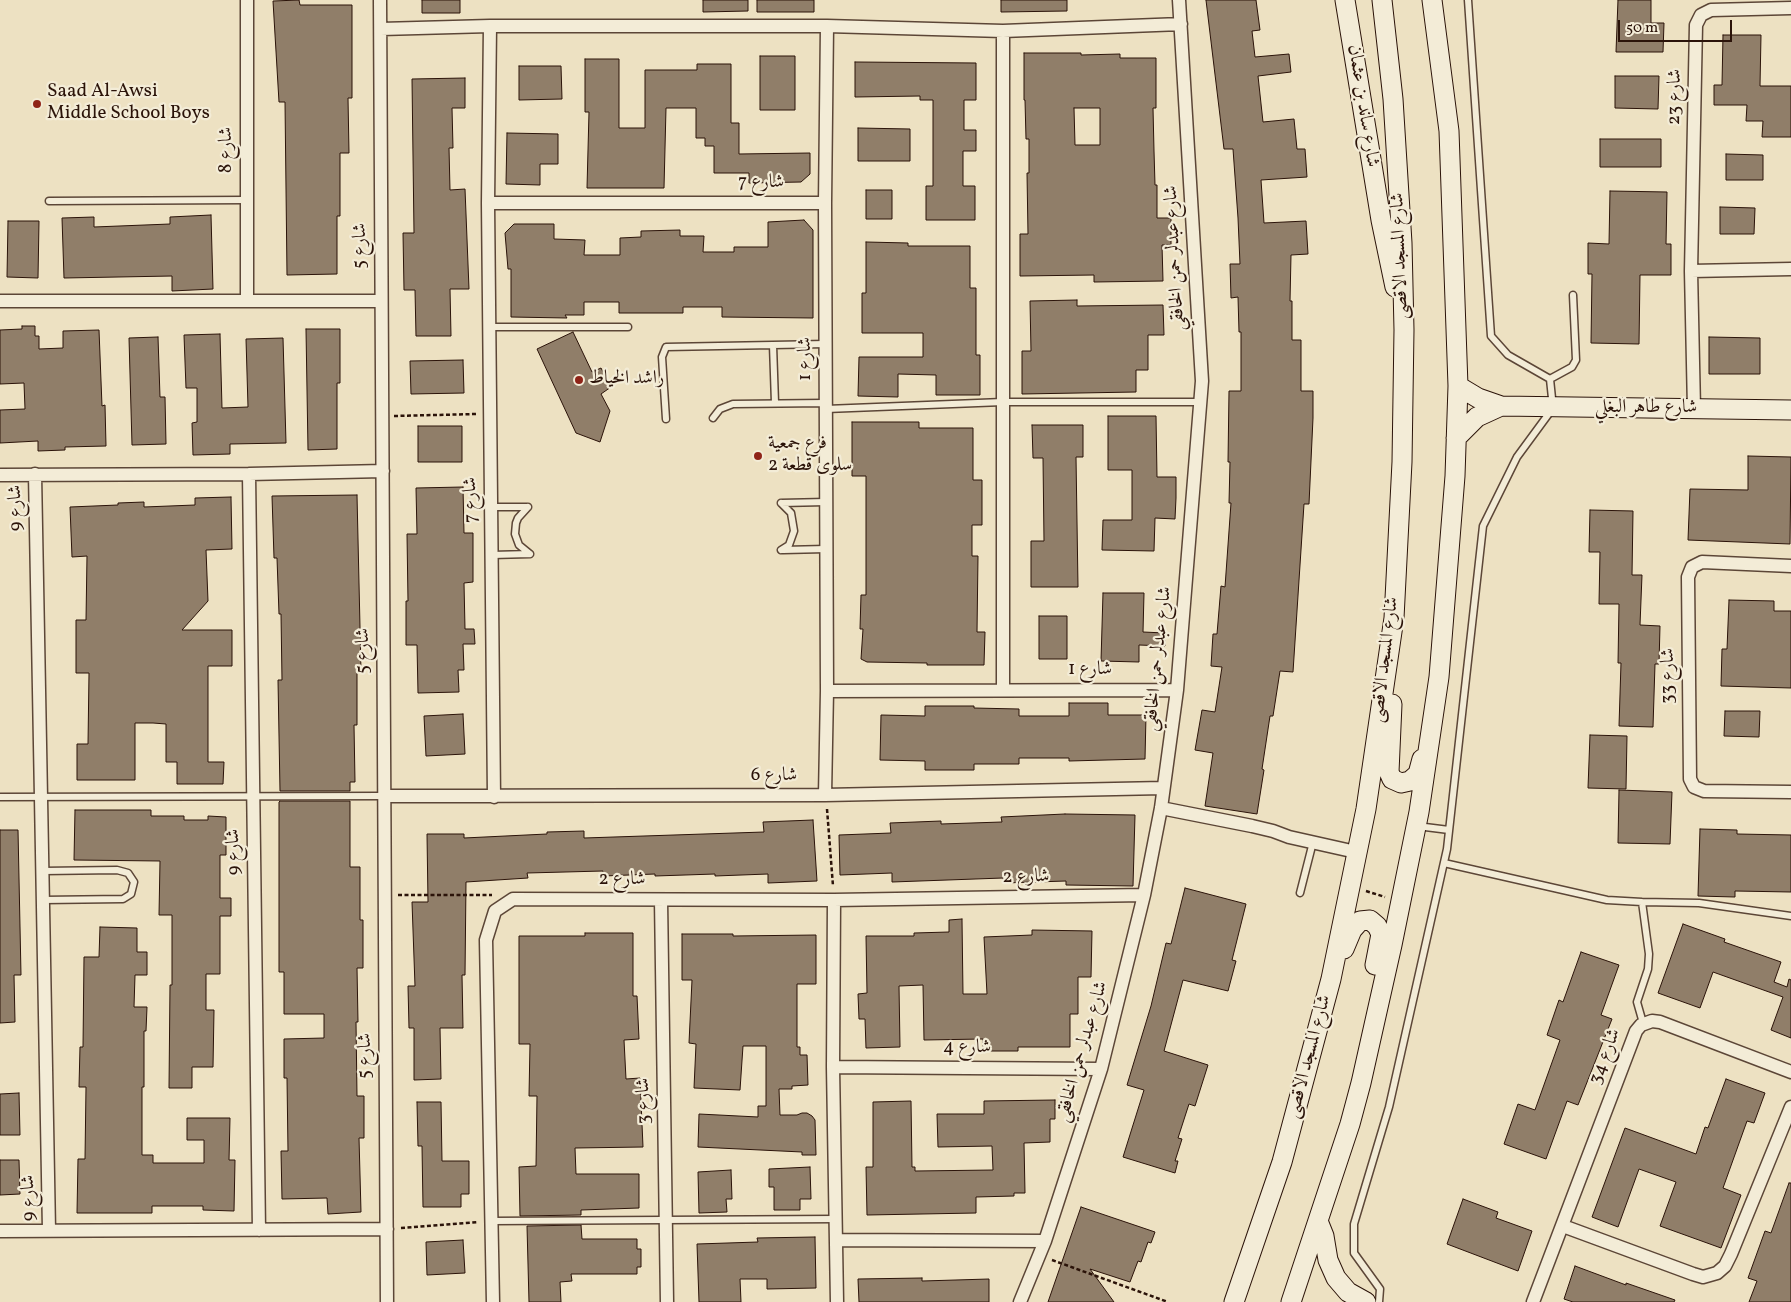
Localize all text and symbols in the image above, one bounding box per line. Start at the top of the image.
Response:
scale bar [1621,10,1735,42]
text: 50 m [1626,18,1658,39]
street label: شارع ساند بن عثمان [1341,43,1383,169]
street label: شارع 23 [1664,69,1688,125]
place label: Saad Al-Awsi Middle School Boys [47,82,210,126]
marker: Saad Al-Awsi Middle School Boys [31,98,43,110]
street label: شارع 8 [217,127,239,173]
street label: شارع 7 [738,173,784,195]
street label: شارع عبدلر حمن الخافقي [1161,185,1191,331]
street label: شارع المسجد الاقصى [1387,192,1415,320]
street label: شارع 5 [351,223,373,269]
street label: شارع 1 [796,337,818,381]
place label: راشد الخياط [589,369,664,391]
marker: راشد الخياط [573,374,585,386]
street label: شارع طاهر البغلي [1595,398,1697,420]
place label: فرع جمعية سلوى قطعة 2 [768,434,852,478]
marker: فرع جمعية سلوى قطعة 2 [752,450,764,462]
street label: شارع 7 [460,477,484,523]
street label: شارع 9 [5,484,29,532]
street label: شارع عبدلر حمن الخافقي [1140,585,1178,733]
street label: شارع المسجد الاقصى [1367,596,1405,724]
street label: شارع 5 [354,628,376,674]
street label: شارع 33 [1659,648,1681,704]
street label: شارع 1 [1068,660,1112,682]
street label: شارع 6 [751,766,797,788]
street label: شارع 9 [223,828,247,876]
street label: شارع 2 [1002,866,1050,890]
street label: شارع 2 [599,870,645,892]
street label: شارع عبدلر حمن الخافقي [1052,979,1114,1125]
street label: شارع المسجد الاقصى [1283,993,1337,1121]
street label: شارع 34 [1585,1026,1627,1088]
street label: شارع 5 [356,1033,378,1079]
street label: شارع 4 [943,1038,991,1060]
street label: شارع 3 [633,1078,657,1124]
street label: شارع 9 [18,1174,42,1222]

